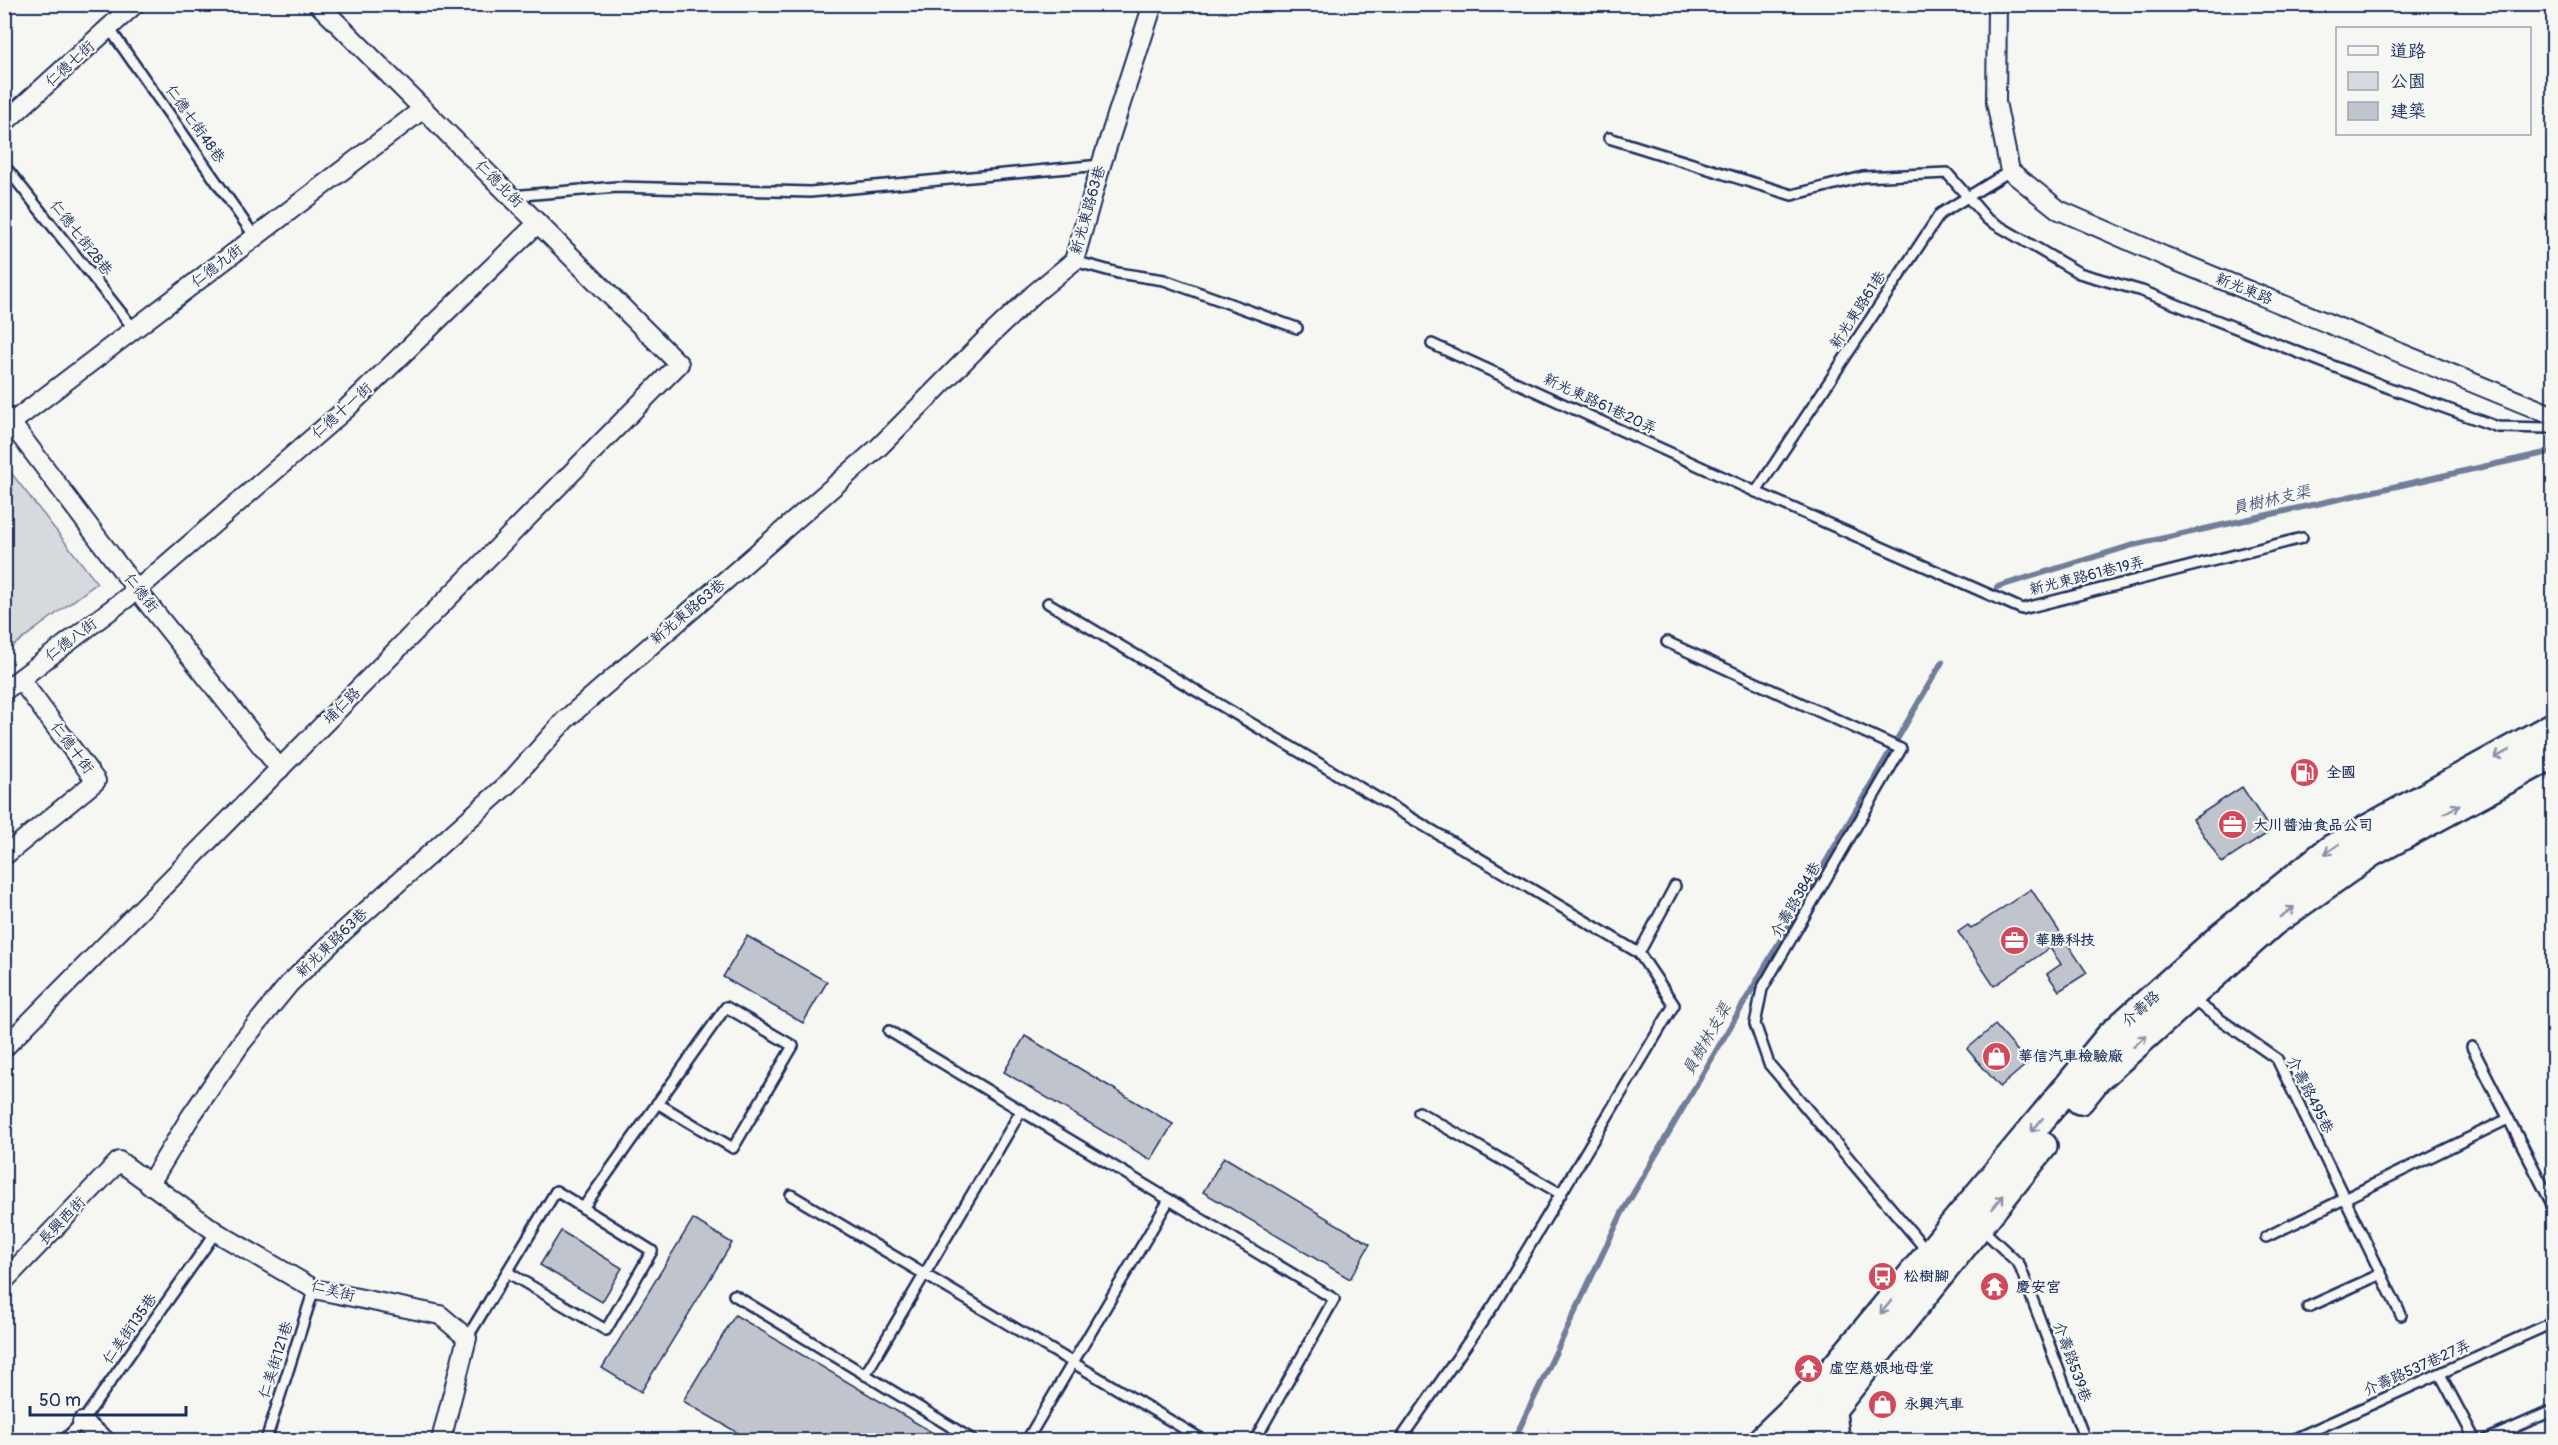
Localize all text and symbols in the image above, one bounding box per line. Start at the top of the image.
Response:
legend [2336,27,2531,135]
street label: 仁德七街 [41,37,99,91]
text: 道路 [2390,40,2426,63]
text: 公園 [2390,70,2426,93]
street label: 仁德七街48巷 [161,81,229,167]
text: 建築 [2390,100,2426,123]
street label: 仁德北街 [471,156,527,212]
street label: 新光東路63巷 [1066,163,1110,257]
street label: 仁德七街28巷 [46,196,116,280]
street label: 仁德九街 [187,240,247,292]
street label: 新光東路61巷 [1826,267,1890,353]
street label: 新光東路 [2213,269,2275,309]
street label: 新光東路61巷20弄 [1540,369,1660,439]
street label: 仁德十一街 [308,379,376,443]
water label: 員樹林支渠 [2230,481,2314,519]
street label: 新光東路61巷19弄 [2027,552,2147,600]
street label: 仁德街 [120,569,162,617]
street label: 新光東路63巷 [647,575,729,649]
street label: 仁德八街 [41,614,101,666]
street label: 埔仁路 [319,683,365,729]
street label: 仁德十街 [46,718,98,778]
one-way arrow [2494,749,2511,761]
fuel station icon: 全國 [2289,756,2321,788]
place label: 全國 [2326,763,2356,782]
one-way arrow [2442,803,2460,814]
office icon: 大川醬油食品公司 [2216,809,2248,841]
place label: 大川醬油食品公司 [2253,816,2373,835]
one-way arrow [2324,844,2341,856]
street label: 介壽路384巷 [1767,859,1825,941]
street label: 新光東路63巷 [292,904,372,982]
one-way arrow [2278,906,2294,918]
office icon: 華勝科技 [1998,924,2030,956]
place label: 華勝科技 [2035,931,2095,950]
street label: 介壽路 [2118,987,2164,1031]
water label: 員樹林支渠 [1678,998,1737,1079]
one-way arrow [2132,1034,2147,1048]
shop icon: 華信汽車檢驗廠 [1981,1040,2013,1072]
place label: 華信汽車檢驗廠 [2018,1047,2123,1066]
street label: 介壽路495巷 [2282,1053,2338,1137]
one-way arrow [2030,1117,2044,1132]
street label: 長興西街 [34,1193,90,1249]
one-way arrow [1991,1195,2004,1211]
bus stop icon: 松樹腳 [1867,1260,1899,1292]
place label: 松樹腳 [1904,1267,1949,1286]
temple icon: 慶安宮 [1979,1271,2011,1303]
street label: 仁美街 [309,1276,357,1306]
place label: 慶安宮 [2016,1278,2061,1297]
street label: 仁美街135巷 [99,1290,161,1368]
one-way arrow [1879,1299,1892,1315]
street label: 仁美街121巷 [255,1319,297,1401]
street label: 介壽路539巷 [2049,1319,2095,1405]
street label: 介壽路537巷27弄 [2360,1336,2474,1400]
temple icon: 虛空慈娘地母堂 [1792,1352,1824,1384]
place label: 虛空慈娘地母堂 [1829,1359,1934,1378]
scale bar [30,1379,186,1417]
shop icon: 永興汽車 [1867,1388,1899,1420]
text: 50 m [39,1389,81,1412]
place label: 永興汽車 [1904,1395,1964,1414]

